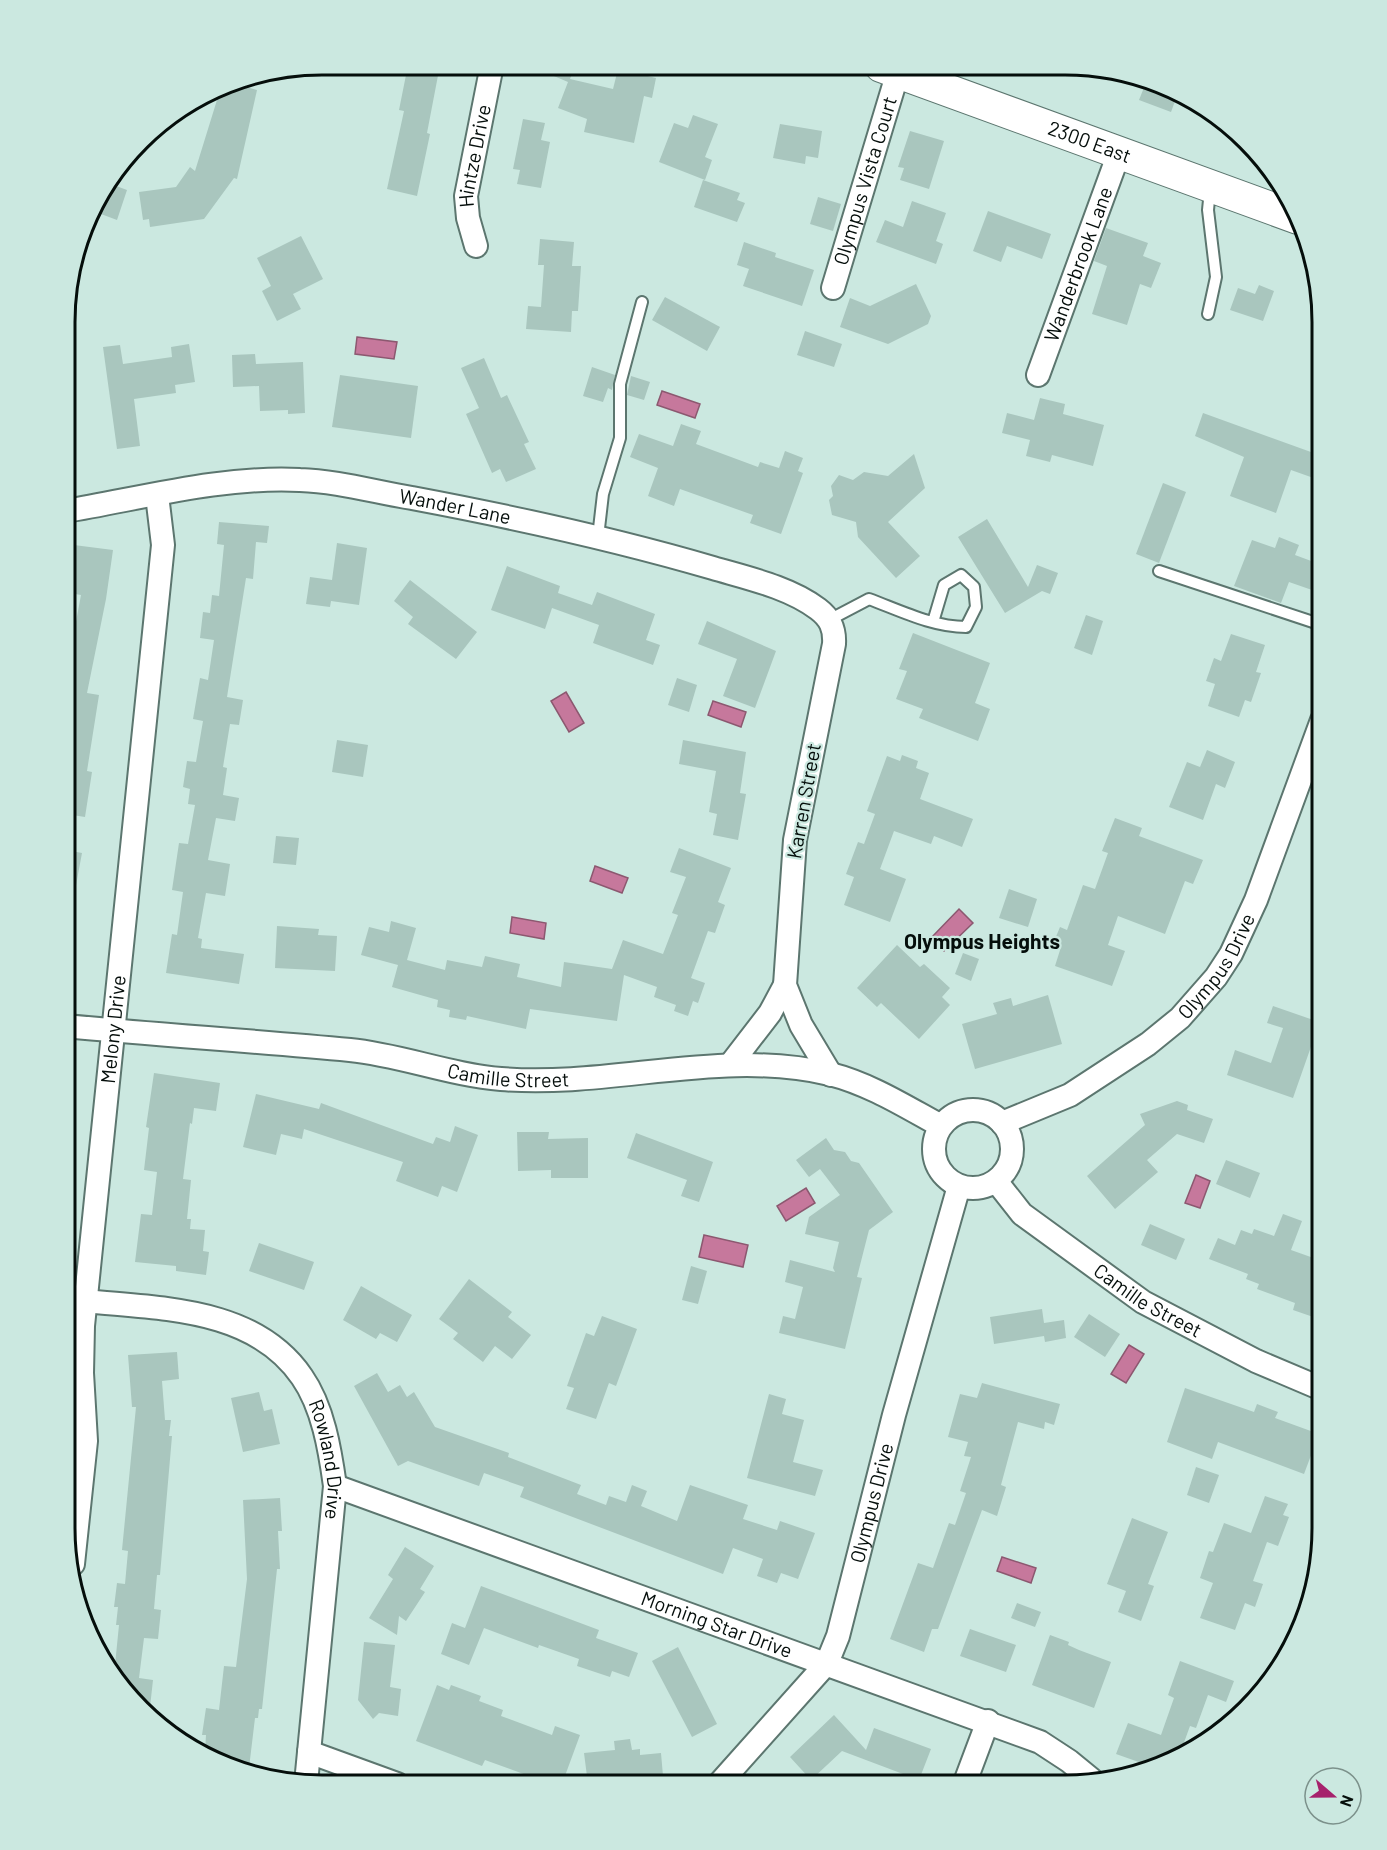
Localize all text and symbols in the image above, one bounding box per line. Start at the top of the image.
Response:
street label: Olympus Vista Court [828,93,901,268]
street label: Hintze Drive [453,102,495,209]
street label: 2300 East [1045,115,1135,167]
street label: Wanderbrook Lane [1038,183,1117,345]
street label: Wander Lane [398,483,513,528]
street label: Karren Street [781,741,825,860]
street label: Olympus Drive [1172,909,1259,1023]
district label: Olympus Heights [904,928,1060,953]
street label: Melony Drive [95,974,130,1085]
street label: Camille Street [445,1057,570,1091]
street label: Camille Street [1090,1257,1206,1342]
street label: Rowland Drive [305,1396,348,1521]
street label: Olympus Drive [844,1440,897,1565]
street label: Morning Star Drive [638,1585,796,1662]
north arrow [1303,1766,1363,1826]
text: N [1337,1793,1358,1810]

